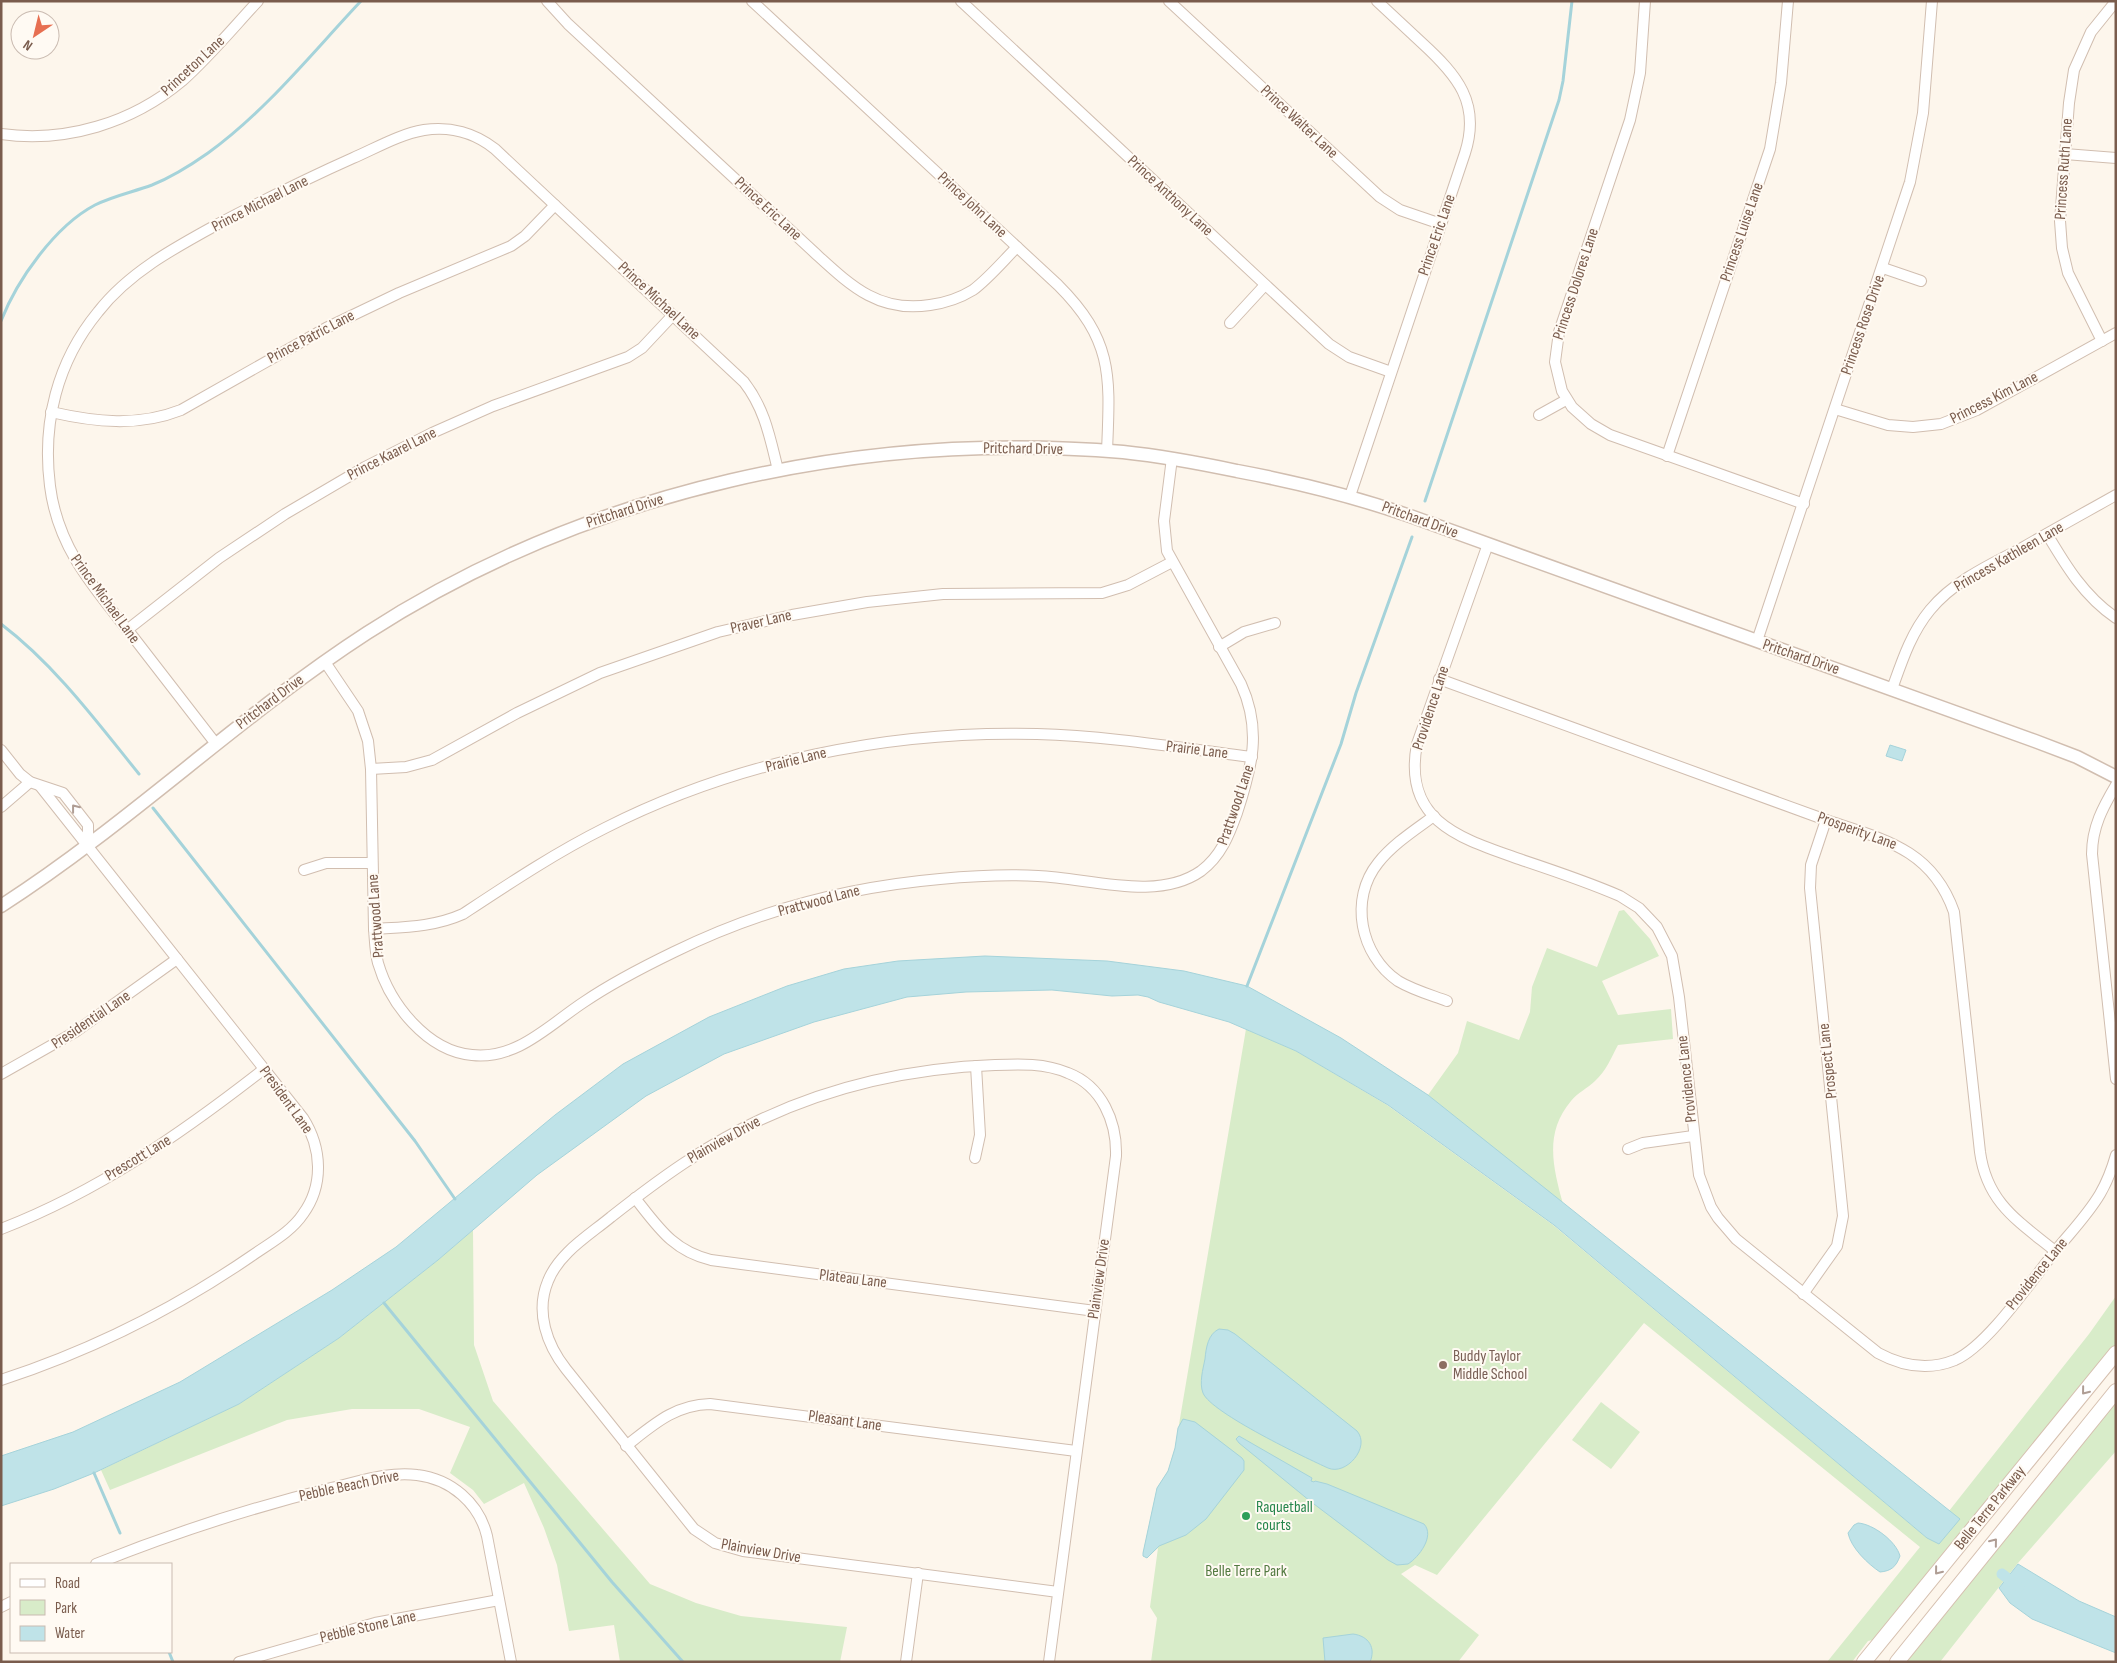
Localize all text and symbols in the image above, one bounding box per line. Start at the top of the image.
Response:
north arrow [10,10,60,60]
street label: Princeton Lane [157,32,229,100]
text: N [20,36,36,54]
street label: Prince Walter Lane [1256,81,1342,163]
street label: Princess Ruth Lane [2051,118,2077,220]
street label: Prince Anthony Lane [1123,152,1217,240]
street label: Prince John Lane [933,168,1011,242]
street label: Prince Michael Lane [209,172,311,236]
street label: Prince Eric Lane [730,173,806,245]
street label: Princess Luise Lane [1716,180,1768,284]
street label: Prince Eric Lane [1414,192,1460,278]
street label: Princess Dolores Lane [1549,226,1603,342]
street label: Prince Michael Lane [614,258,704,344]
street label: Princess Rose Drive [1837,273,1889,377]
street label: Prince Patric Lane [264,306,358,368]
street label: Princess Kim Lane [1947,368,2041,428]
street label: Prince Kaarel Lane [344,423,440,485]
street label: Pritchard Drive [983,439,1063,459]
street label: Pritchard Drive [584,490,666,532]
street label: Pritchard Drive [1379,497,1461,543]
street label: Princess Kathleen Lane [1951,518,2067,596]
street label: Prince Michael Lane [66,551,144,647]
street label: Praver Lane [729,606,793,638]
street label: Pritchard Drive [1760,635,1842,679]
street label: Providence Lane [1408,664,1454,752]
street label: Pritchard Drive [232,670,308,734]
street label: Prairie Lane [1165,737,1229,763]
street label: Prairie Lane [764,743,828,777]
street label: Prattwood Lane [1213,762,1259,848]
one-way arrow [71,804,80,813]
street label: Prosperity Lane [1815,808,1899,854]
street label: Prattwood Lane [364,874,388,958]
street label: Prattwood Lane [776,881,862,921]
street label: Presidential Lane [48,987,134,1053]
street label: Prospect Lane [1815,1022,1841,1100]
street label: Providence Lane [1673,1035,1701,1123]
street label: President Lane [255,1062,317,1138]
street label: Plainview Drive [684,1112,764,1168]
street label: Prescott Lane [101,1131,175,1185]
street label: Providence Lane [2002,1234,2072,1314]
street label: Plainview Drive [1084,1238,1114,1320]
street label: Plateau Lane [818,1265,888,1293]
place label: Buddy Taylor Middle School [1453,1347,1527,1384]
marker: Buddy Taylor Middle School [1437,1359,1449,1371]
one-way arrow [2082,1386,2091,1395]
street label: Pleasant Lane [807,1406,883,1436]
street label: Belle Terre Parkway [1950,1462,2030,1554]
street label: Pebble Beach Drive [297,1466,401,1506]
place label: Raquetball courts [1256,1498,1313,1535]
marker: Raquetball courts [1240,1510,1252,1522]
street label: Plainview Drive [720,1535,802,1567]
one-way arrow [1988,1539,1997,1548]
park label: Belle Terre Park [1205,1562,1287,1581]
legend [10,1563,172,1653]
one-way arrow [1935,1566,1944,1575]
text: Road [55,1574,80,1593]
text: Park [55,1599,77,1618]
street label: Pebble Stone Lane [318,1607,418,1647]
text: Water [55,1624,86,1643]

